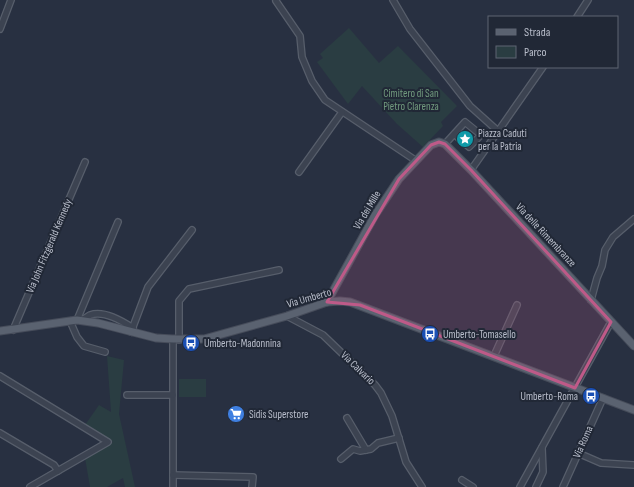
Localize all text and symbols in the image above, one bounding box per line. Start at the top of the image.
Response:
legend [488,16,618,68]
text: Strada [524,25,551,40]
text: Parco [524,45,547,60]
park label: Cimitero di San Pietro Clarenza [383,87,439,113]
place label: Piazza Caduti per la Patria [478,127,527,153]
place icon: Piazza Caduti per la Patria [455,129,475,149]
street label: Via dei Mille [350,188,384,232]
street label: Via John Fitzgerald Kennedy [23,196,75,295]
street label: Via delle Rimembranze [513,200,579,270]
street label: Via Umberto [285,285,333,311]
bus stop icon: Umberto-Tomasello [420,324,440,344]
place label: Umberto-Tomasello [443,328,516,341]
bus stop icon: Umberto-Madonnina [181,333,201,353]
place label: Umberto-Madonnina [204,337,281,350]
street label: Via Calvario [338,349,378,388]
bus stop icon: Umberto-Roma [581,386,601,406]
place label: Umberto-Roma [521,390,578,403]
supermarket icon: Sidis Superstore [226,404,246,424]
place label: Sidis Superstore [249,408,309,421]
street label: Via Roma [570,424,596,460]

